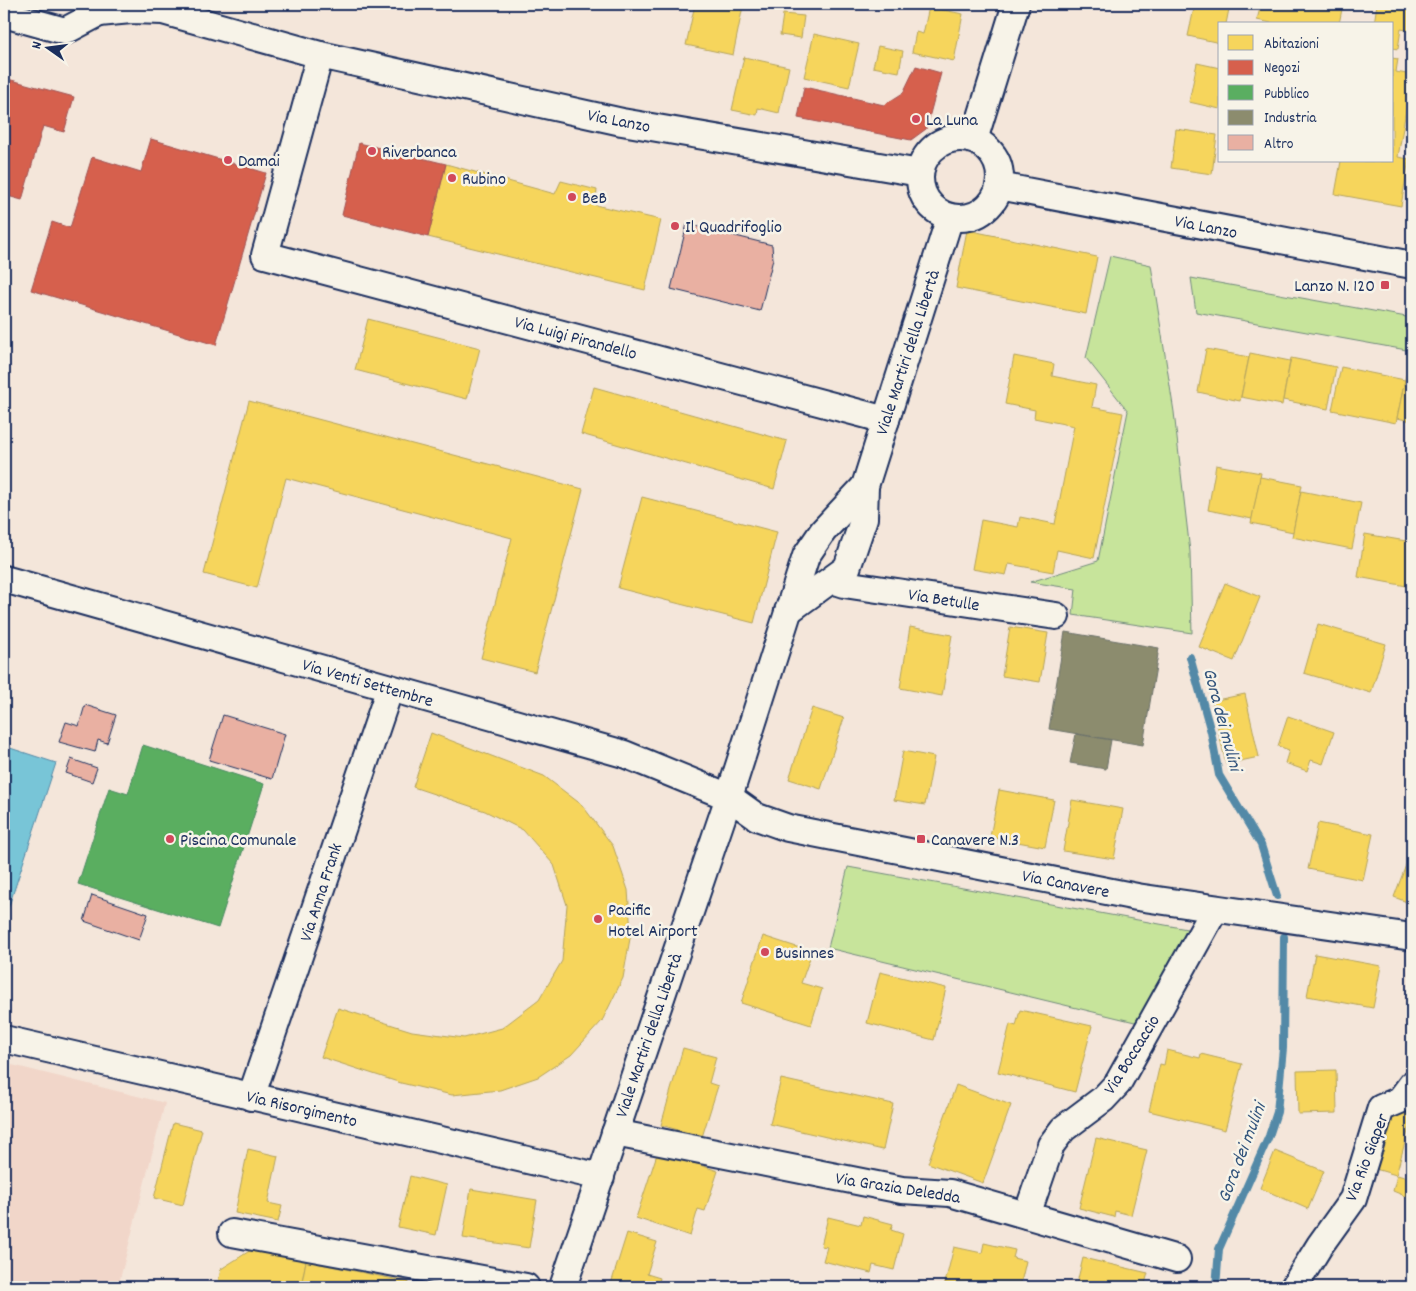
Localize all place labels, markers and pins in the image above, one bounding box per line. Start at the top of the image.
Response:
place label: La Luna [926,109,978,134]
marker: La Luna [910,113,922,125]
place label: Riverbanca [382,141,457,166]
marker: Riverbanca [366,145,378,157]
place label: Damai [238,150,280,175]
marker: Damai [222,154,234,166]
place label: Rubino [462,168,506,193]
marker: Rubino [446,172,458,184]
place label: BeB [582,187,607,212]
marker: BeB [566,191,578,203]
place label: Il Quadrifoglio [685,216,782,241]
marker: Il Quadrifoglio [669,220,681,232]
place label: Lanzo N. 120 [1294,275,1375,300]
marker: Lanzo N. 120 [1379,279,1391,291]
place label: Piscina Comunale [180,829,297,854]
place label: Canavere N.3 [931,829,1019,854]
marker: Piscina Comunale [164,833,176,845]
marker: Canavere N.3 [915,833,927,845]
place label: Pacific Hotel Airport [608,899,698,945]
marker: Pacific Hotel Airport [592,913,604,925]
place label: Businnes [775,942,834,967]
marker: Businnes [759,946,771,958]

